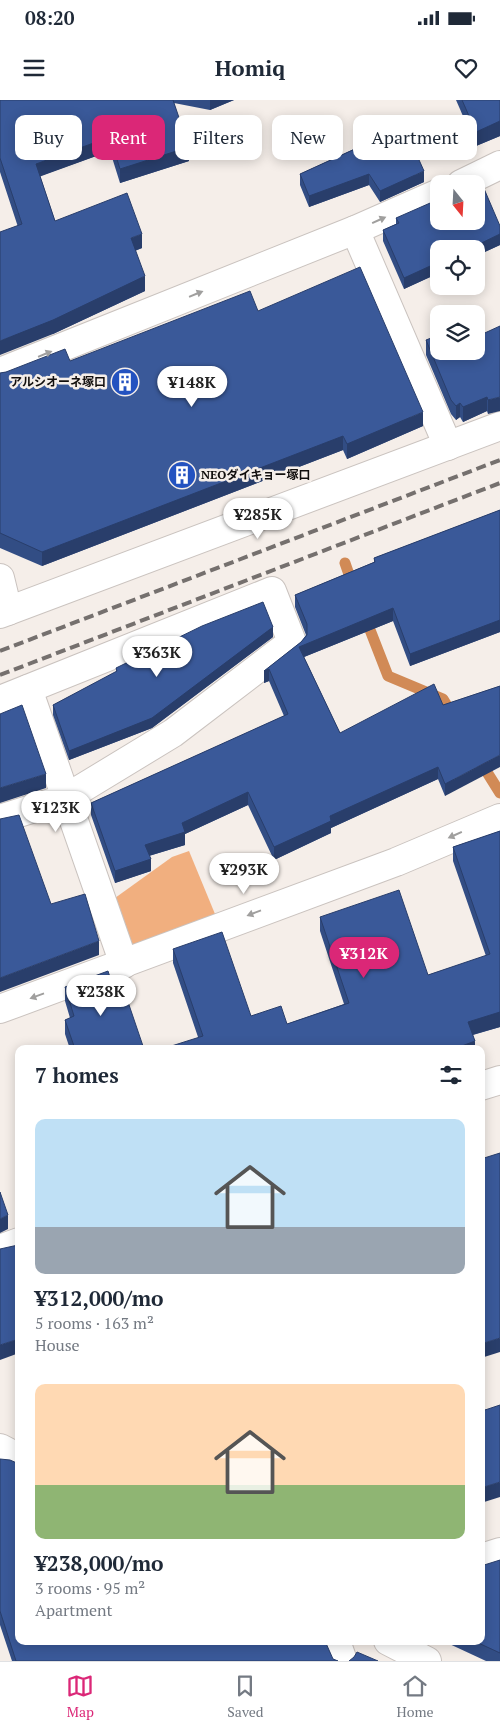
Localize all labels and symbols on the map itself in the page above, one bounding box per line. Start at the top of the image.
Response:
north arrow [430,175,485,230]
one-way arrow [372,215,386,223]
one-way arrow [189,289,203,297]
one-way arrow [38,350,53,358]
pin: ¥148K [157,366,227,408]
building icon: アルシオーネ塚口 [110,367,140,397]
place label: アルシオーネ塚口 [10,374,106,389]
building icon: NEOダイキョー塚口 [167,460,197,490]
place label: NEOダイキョー塚口 [201,467,310,482]
pin: ¥285K [223,498,293,540]
pin: ¥363K [122,636,192,678]
pin: ¥123K [21,790,91,833]
one-way arrow [448,832,462,840]
pin: ¥293K [209,852,279,895]
one-way arrow [247,910,262,917]
pin: ¥312K [329,936,399,979]
pin: ¥238K [66,974,136,1017]
one-way arrow [29,992,44,1000]

